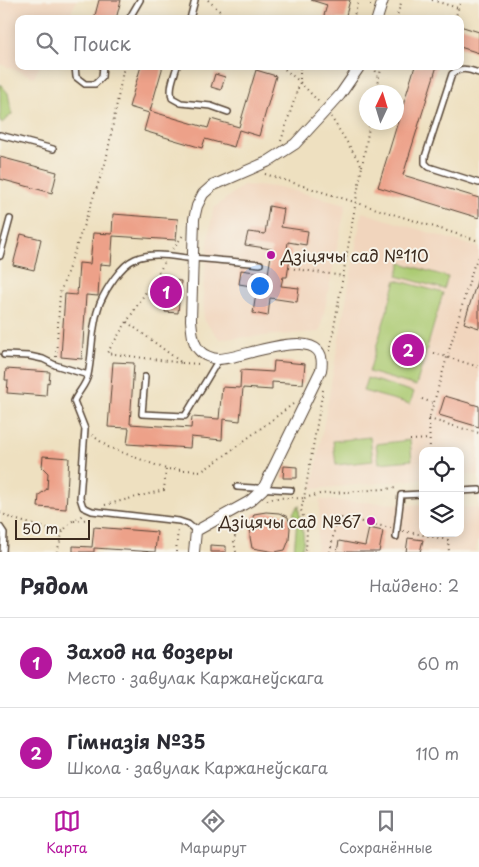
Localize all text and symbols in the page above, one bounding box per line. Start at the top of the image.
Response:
search box [15,15,464,70]
icon: search [33,29,61,57]
text: Поиск [73,29,131,57]
north arrow [359,85,404,130]
place label: Дзіцячы сад №110 [280,243,429,267]
marker: Дзіцячы сад №110 [265,249,277,261]
pin: 1 [150,273,182,311]
your location [247,273,273,299]
pin: 2 [392,331,424,369]
map controls [419,447,464,537]
button: locate [419,447,464,492]
button: layers [419,492,464,537]
place label: Дзіцячы сад №67 [218,509,361,533]
marker: Дзіцячы сад №67 [365,515,377,527]
scale bar [15,517,90,540]
text: 50 m [22,518,58,539]
text: Рядом [20,569,88,601]
text: Найдено: 2 [369,573,459,597]
text: Заход на возеры [67,637,233,665]
text: 1 [32,651,40,675]
text: 60 m [417,651,459,675]
text: Место · завулак Каржанеўскага [67,665,324,689]
text: Гімназія №35 [67,727,206,755]
text: 2 [30,741,42,765]
text: 110 m [416,741,459,765]
text: Школа · завулак Каржанеўскага [67,755,328,779]
tab: Карта [46,807,87,858]
tab: Маршрут [180,807,246,858]
tab: Сохранённые [339,807,433,858]

